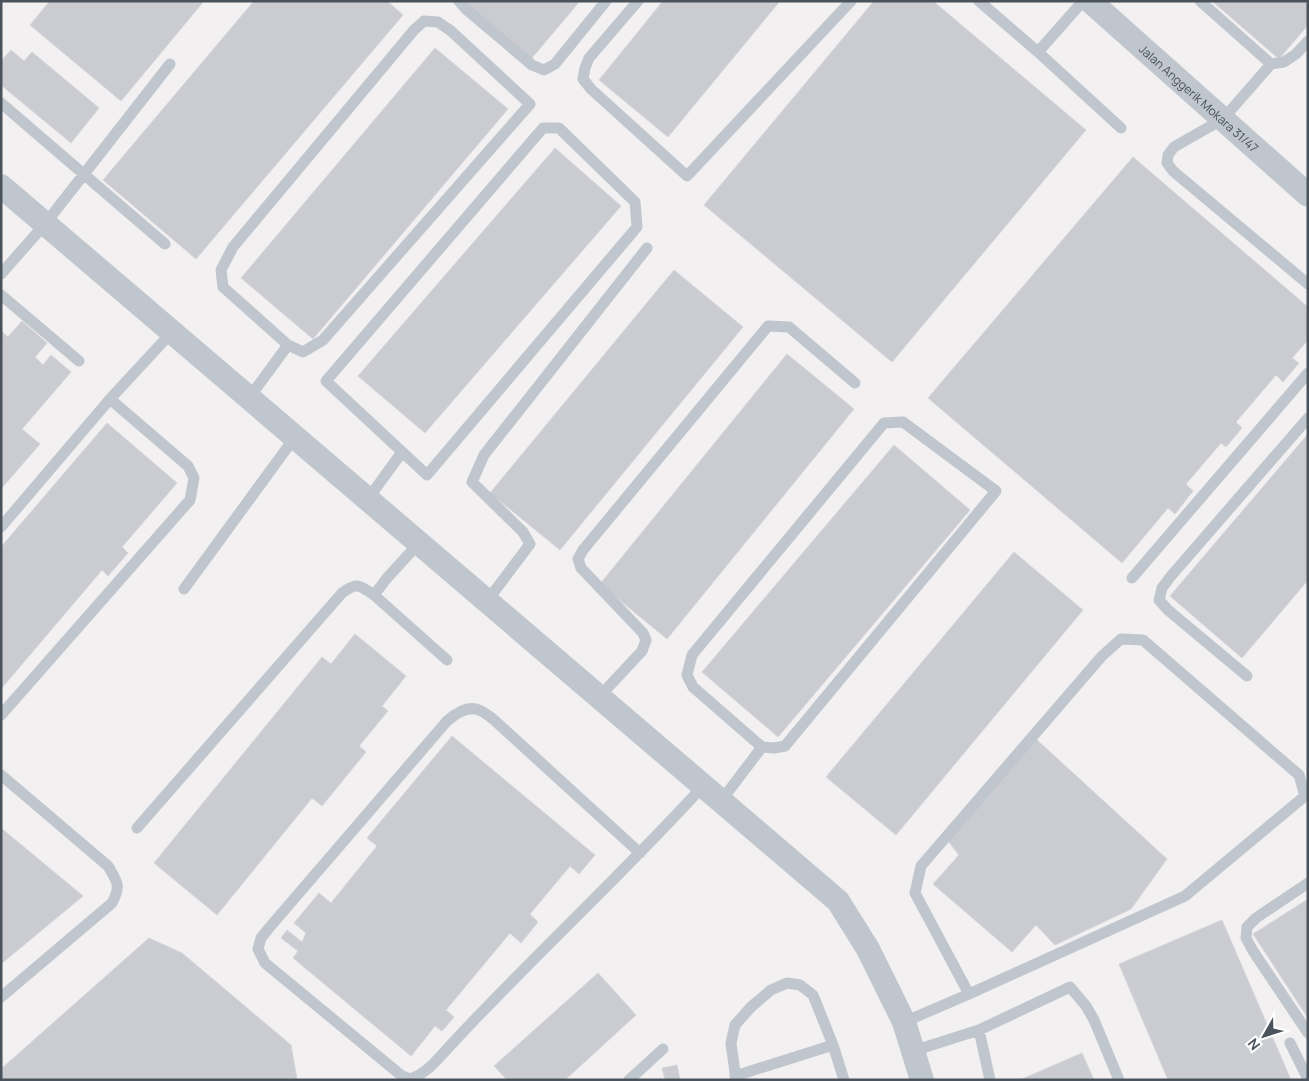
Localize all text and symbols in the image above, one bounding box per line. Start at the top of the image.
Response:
street label: Jalan Anggerik Mokara 31/47 [1136,40,1263,156]
north arrow [1239,1011,1289,1061]
text: N [1243,1035,1264,1054]

